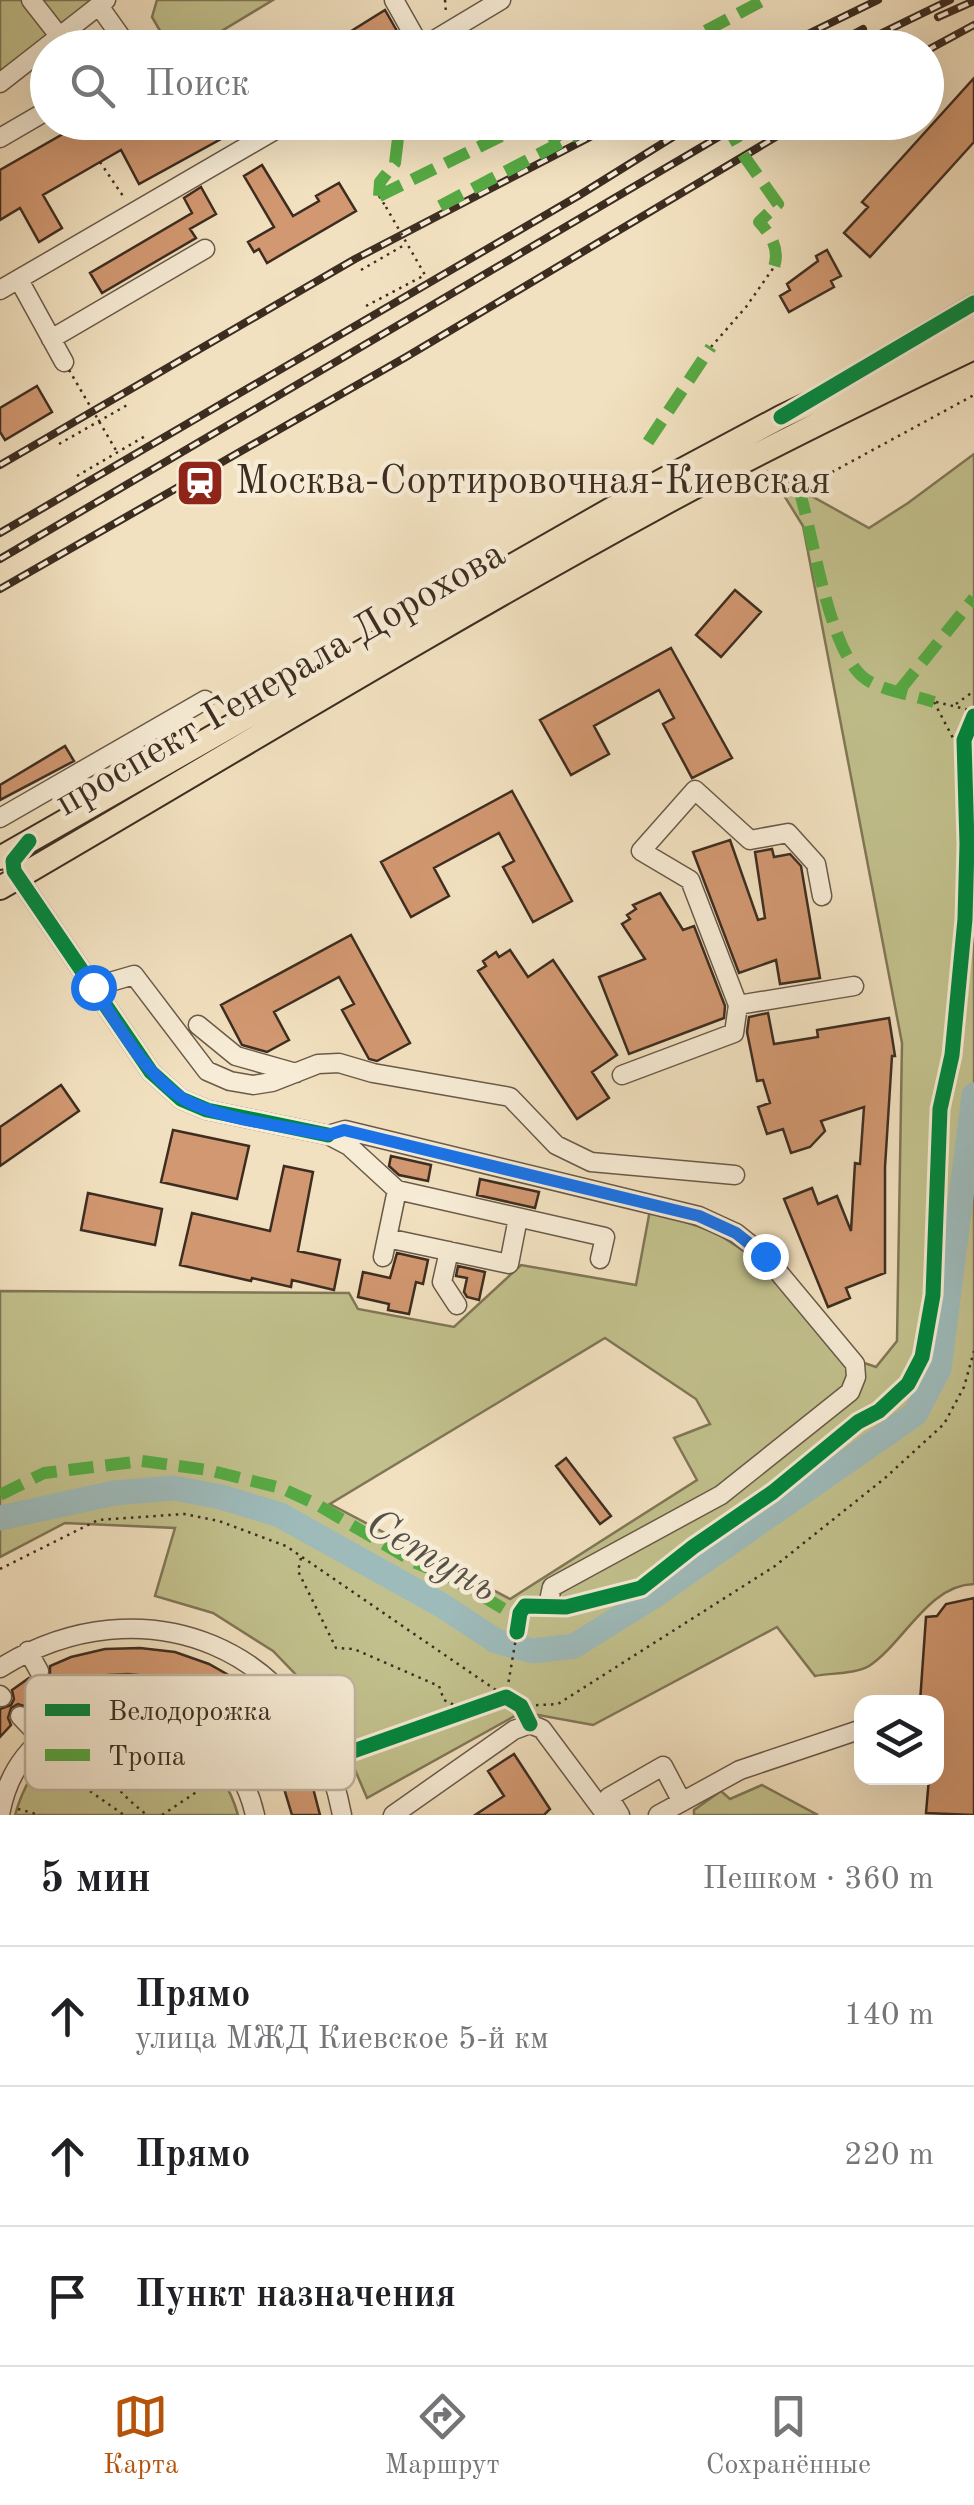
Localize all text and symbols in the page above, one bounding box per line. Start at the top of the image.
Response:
search box [30,30,944,140]
icon: search [65,58,120,113]
text: Поиск [145,66,250,104]
station icon: Москва-Сортировочная-Киевская [174,457,226,509]
place label: Москва-Сортировочная-Киевская [235,463,831,503]
street label: проспект Генерала Дорохова [50,535,513,825]
route start [71,965,117,1011]
route end [743,1234,789,1280]
water label: Сетунь [358,1503,504,1611]
legend [25,1675,355,1790]
map controls [854,1695,944,1785]
button: layers [854,1695,944,1785]
text: Велодорожка [108,1699,272,1727]
text: Тропа [108,1744,186,1772]
text: 5 мин [40,1859,151,1901]
text: Пешком · 360 m [702,1864,934,1896]
text: Прямо [135,1977,250,2015]
icon: ahead [40,1989,95,2044]
text: 140 m [844,2000,934,2032]
text: улица МЖД Киевское 5-й км [135,2024,549,2056]
icon: ahead [40,2129,95,2184]
text: Прямо [135,2137,250,2175]
text: 220 m [844,2140,934,2172]
icon: arrive [40,2269,95,2324]
text: Пункт назначения [135,2277,456,2315]
tab: Карта [103,2389,179,2484]
tab: Маршрут [385,2389,500,2484]
tab: Сохранённые [706,2389,871,2484]

